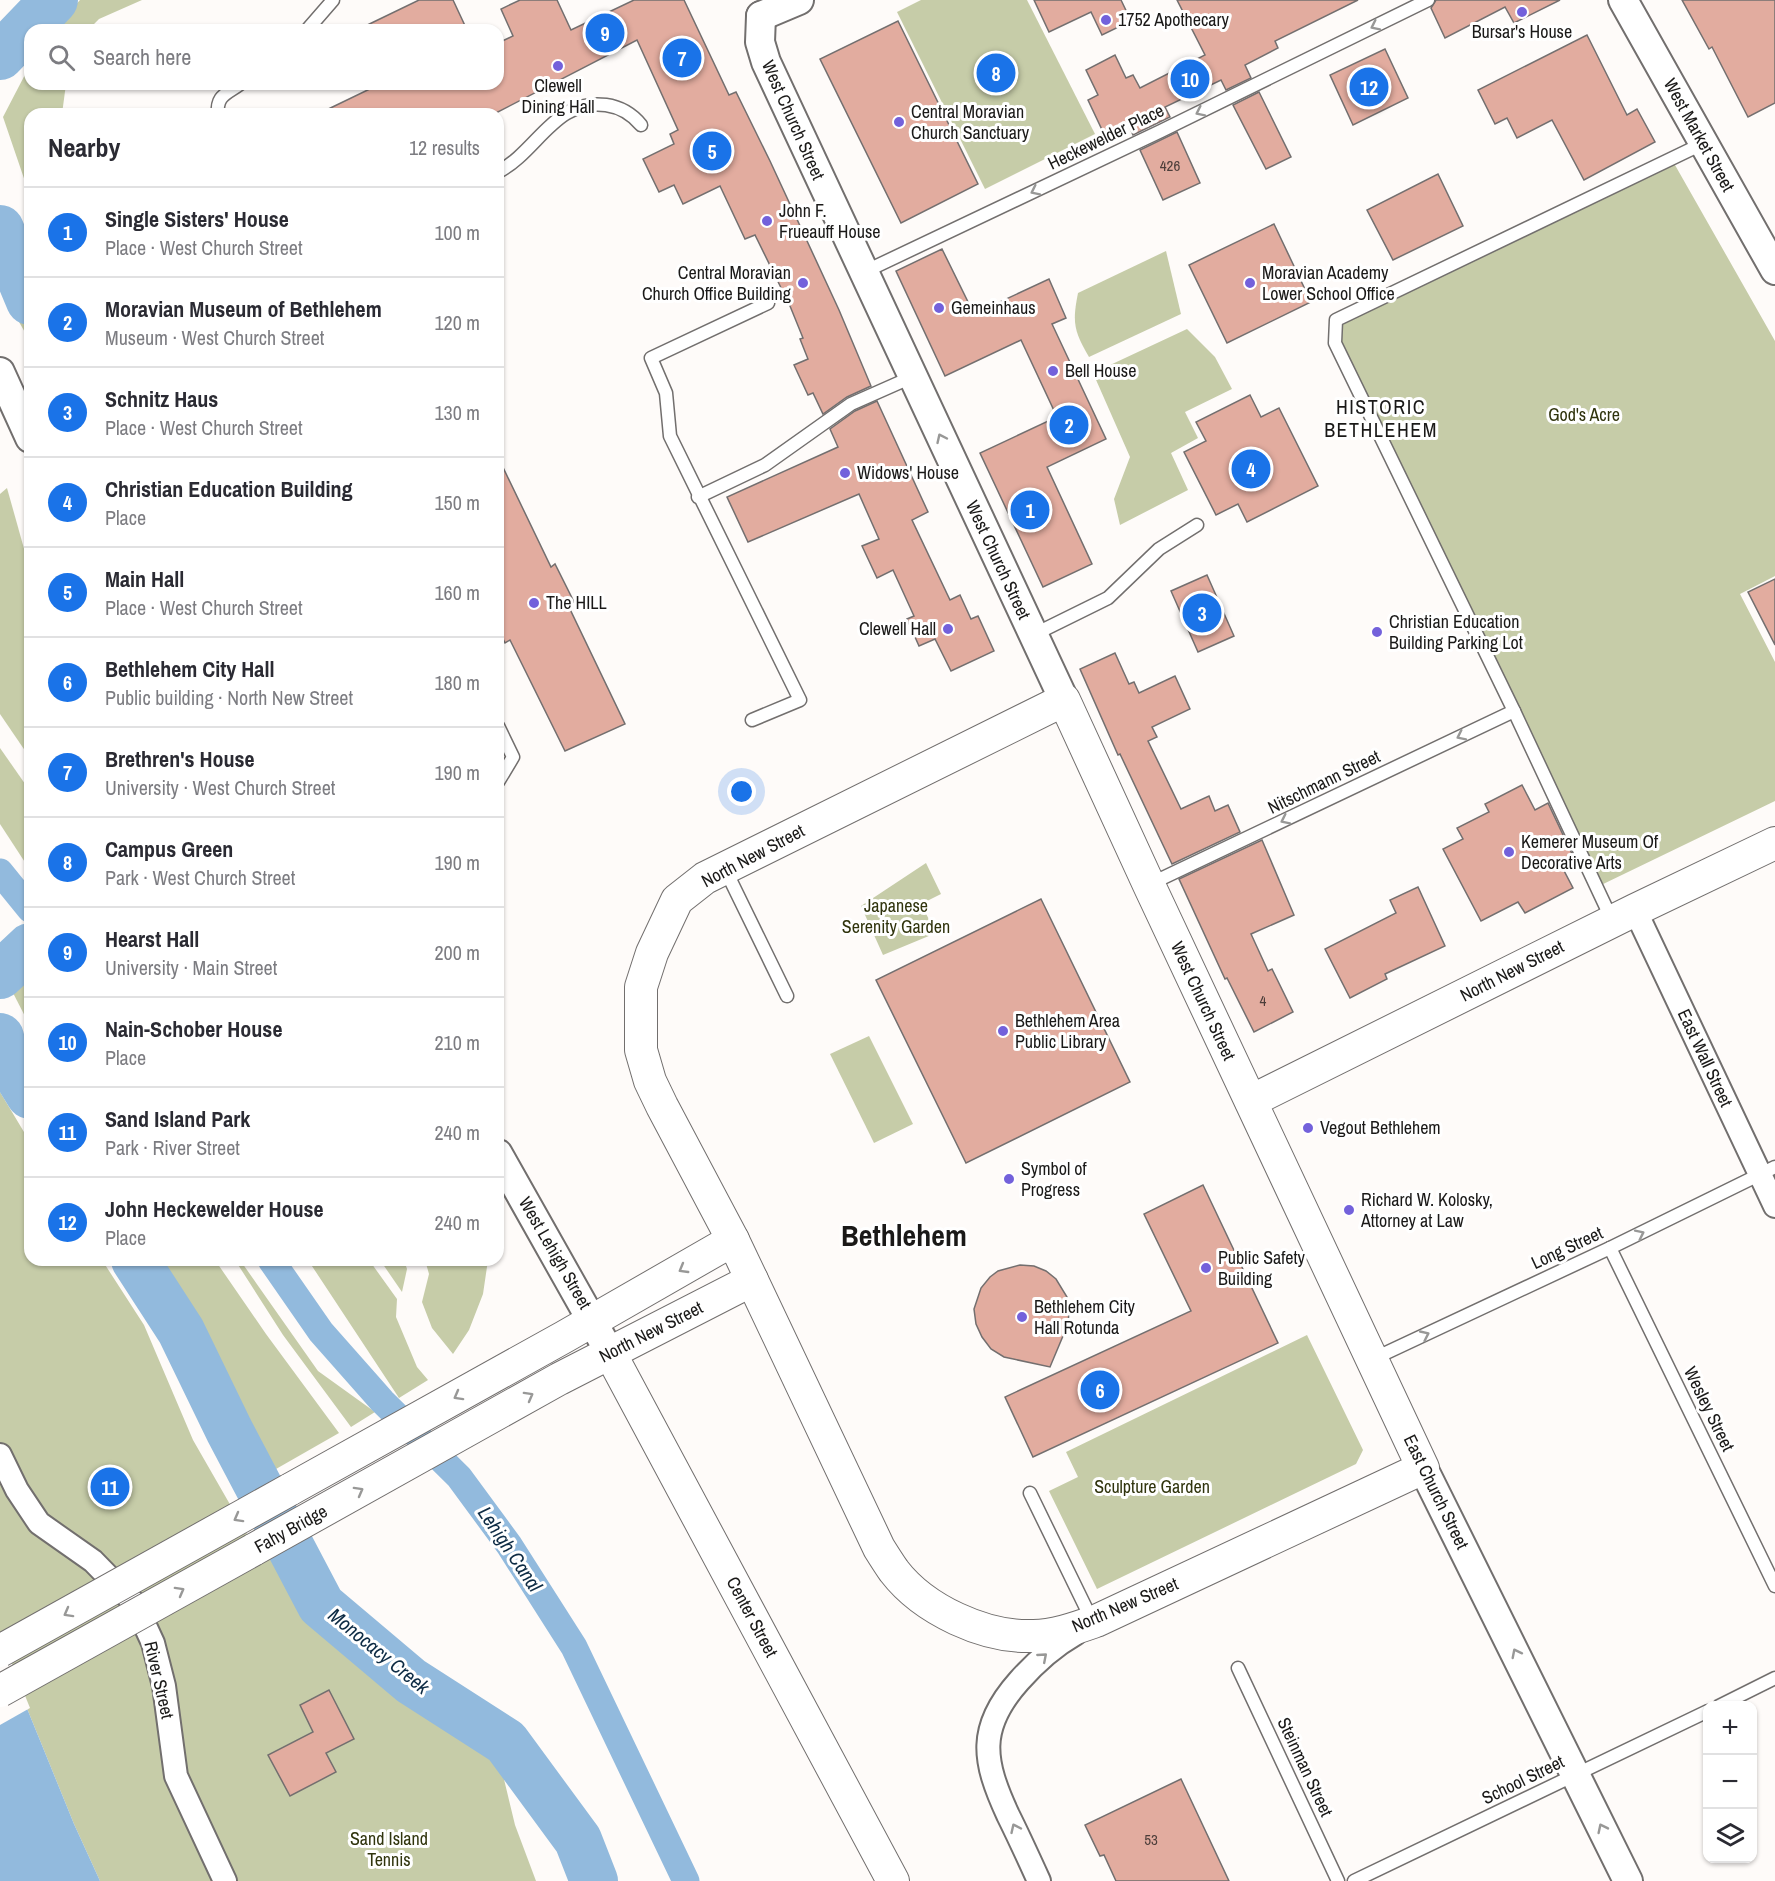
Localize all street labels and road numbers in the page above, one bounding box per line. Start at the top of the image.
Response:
street label: West Church Street [756,56,831,184]
street label: West Market Street [1658,74,1741,196]
street label: Heckewelder Place [1044,98,1168,175]
street label: West Church Street [960,496,1037,623]
street label: Nitschmann Street [1263,744,1384,820]
street label: North New Street [697,818,809,893]
street label: North New Street [1456,934,1568,1007]
street label: West Church Street [1165,937,1242,1064]
street label: East Wall Street [1672,1005,1739,1111]
street label: West Lehigh Street [513,1192,598,1314]
street label: Long Street [1527,1220,1607,1275]
street label: North New Street [595,1295,707,1368]
street label: Wesley Street [1678,1362,1741,1455]
street label: East Church Street [1398,1430,1475,1553]
street label: Fahy Bridge [250,1498,332,1559]
street label: North New Street [1068,1571,1182,1638]
street label: Center Street [721,1572,784,1661]
street label: River Street [138,1639,181,1721]
street label: Steinman Street [1272,1713,1339,1820]
street label: School Street [1477,1749,1568,1810]

